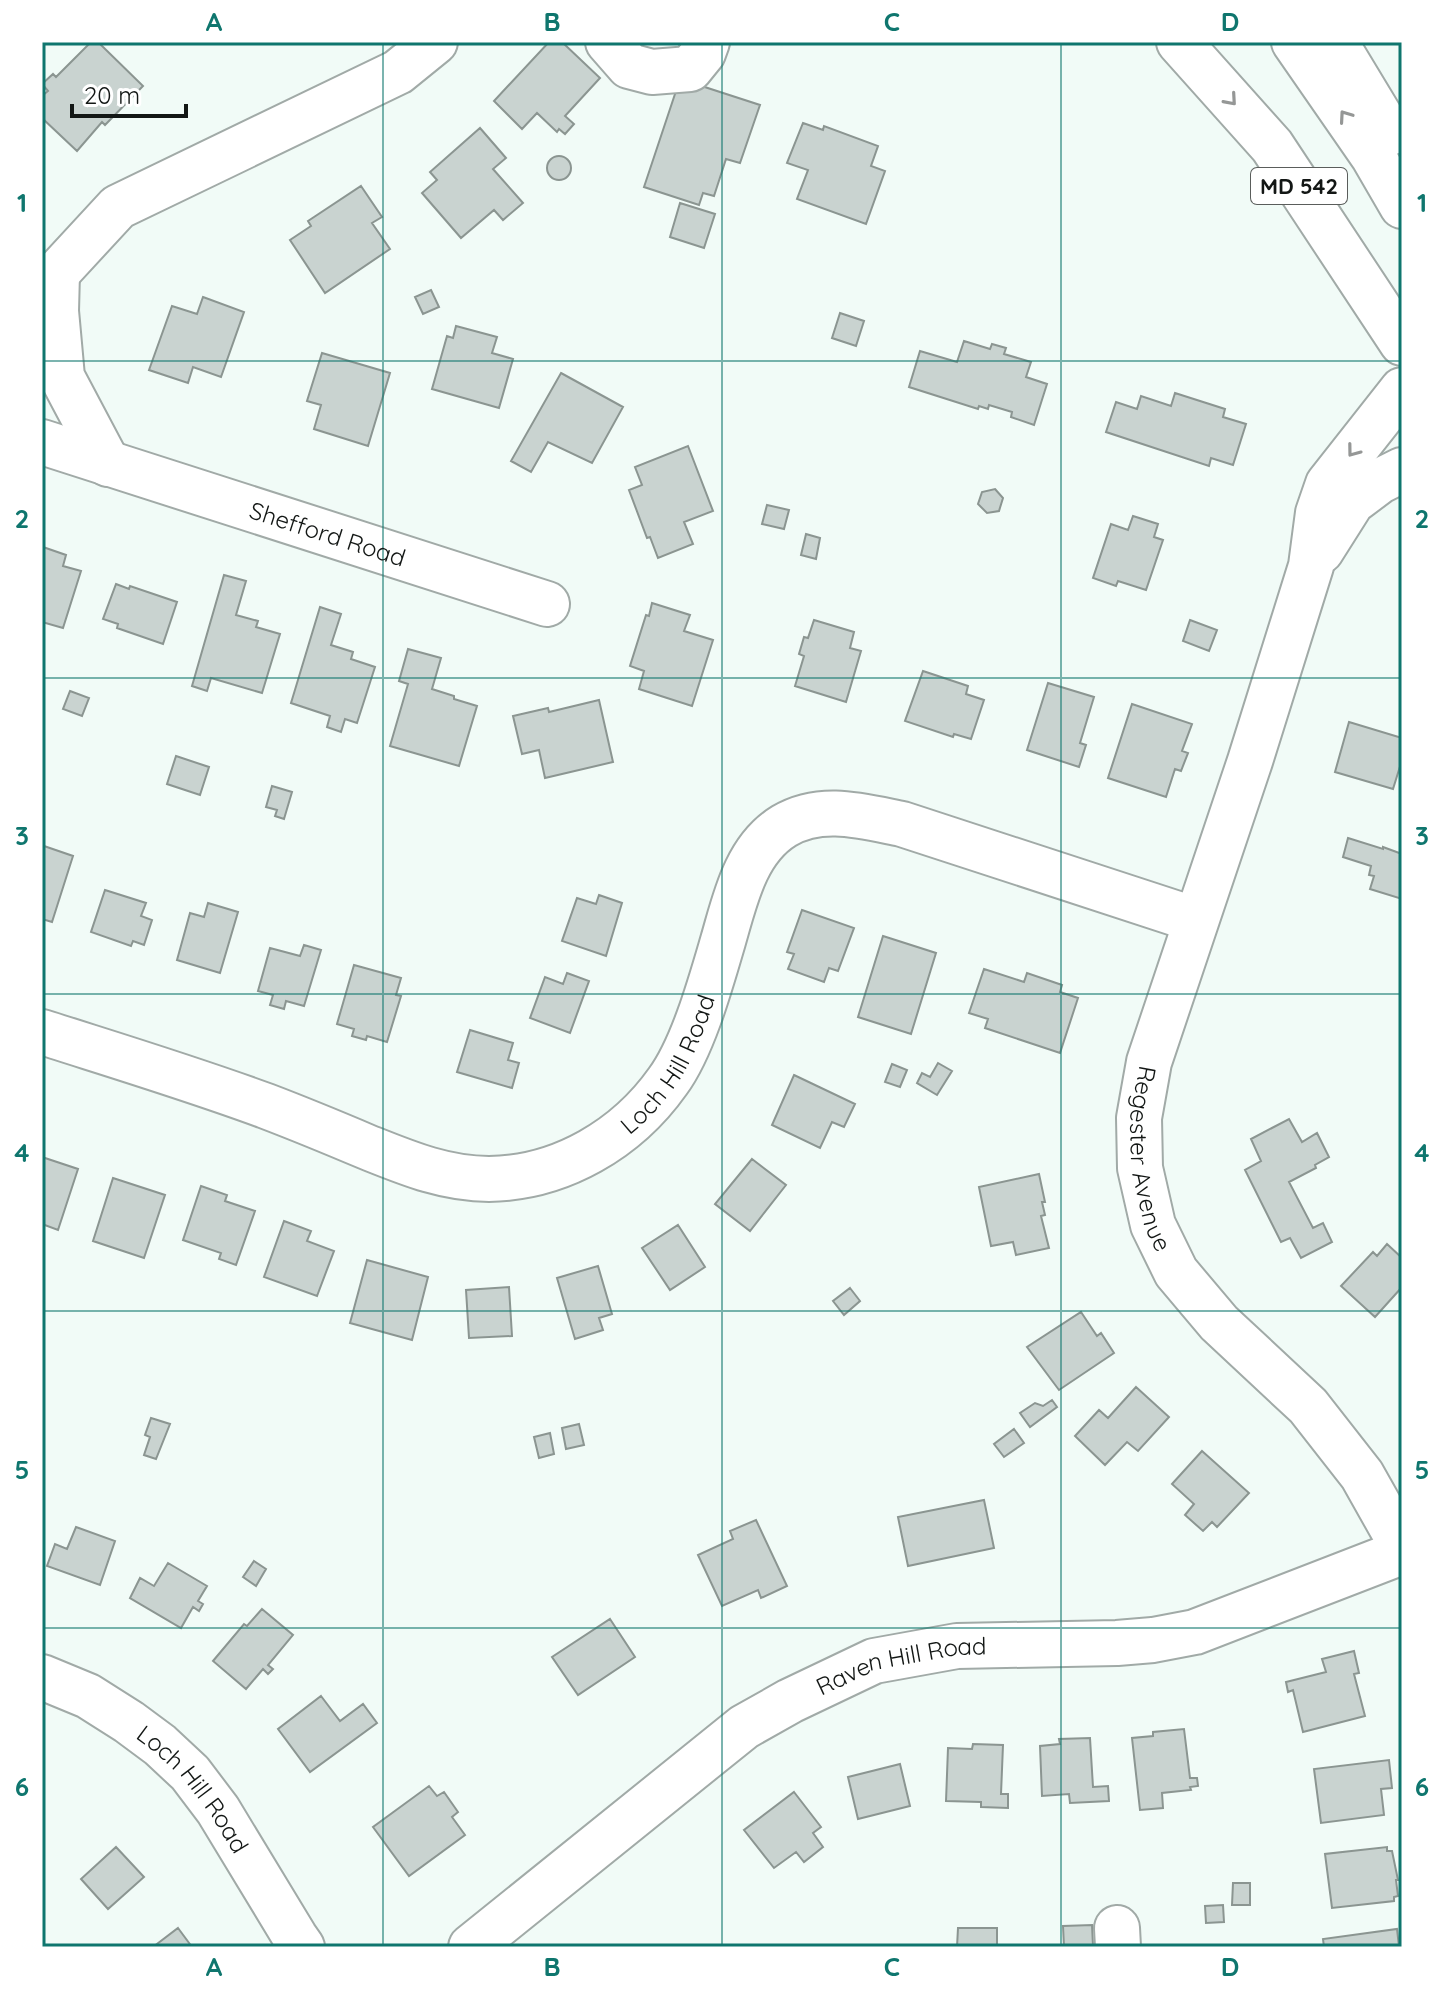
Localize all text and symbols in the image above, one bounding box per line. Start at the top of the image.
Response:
text: A [206,5,223,38]
text: B [543,5,561,38]
text: C [884,5,900,38]
text: D [1221,5,1239,38]
scale bar [72,68,186,118]
text: 20 m [84,80,140,110]
one-way arrow [1222,90,1236,105]
one-way arrow [1340,111,1355,125]
road number: MD 542 [1251,168,1347,204]
text: 1 [17,186,27,219]
text: 1 [1417,186,1427,219]
one-way arrow [1349,442,1363,456]
street label: Shefford Road [246,495,409,573]
text: 2 [15,502,29,535]
text: 2 [1415,502,1429,535]
text: 3 [15,819,29,852]
text: 3 [1415,819,1429,852]
street label: Loch Hill Road [614,990,721,1140]
street label: Regester Avenue [1123,1064,1178,1256]
text: 4 [14,1136,30,1169]
text: 4 [1414,1136,1430,1169]
text: 5 [15,1453,29,1486]
text: 5 [1415,1453,1429,1486]
street label: Raven Hill Road [811,1630,987,1702]
street label: Loch Hill Road [131,1718,255,1858]
text: 6 [15,1770,29,1803]
text: 6 [1415,1770,1429,1803]
text: A [206,1950,223,1983]
text: B [543,1950,561,1983]
text: C [884,1950,900,1983]
text: D [1221,1950,1239,1983]

